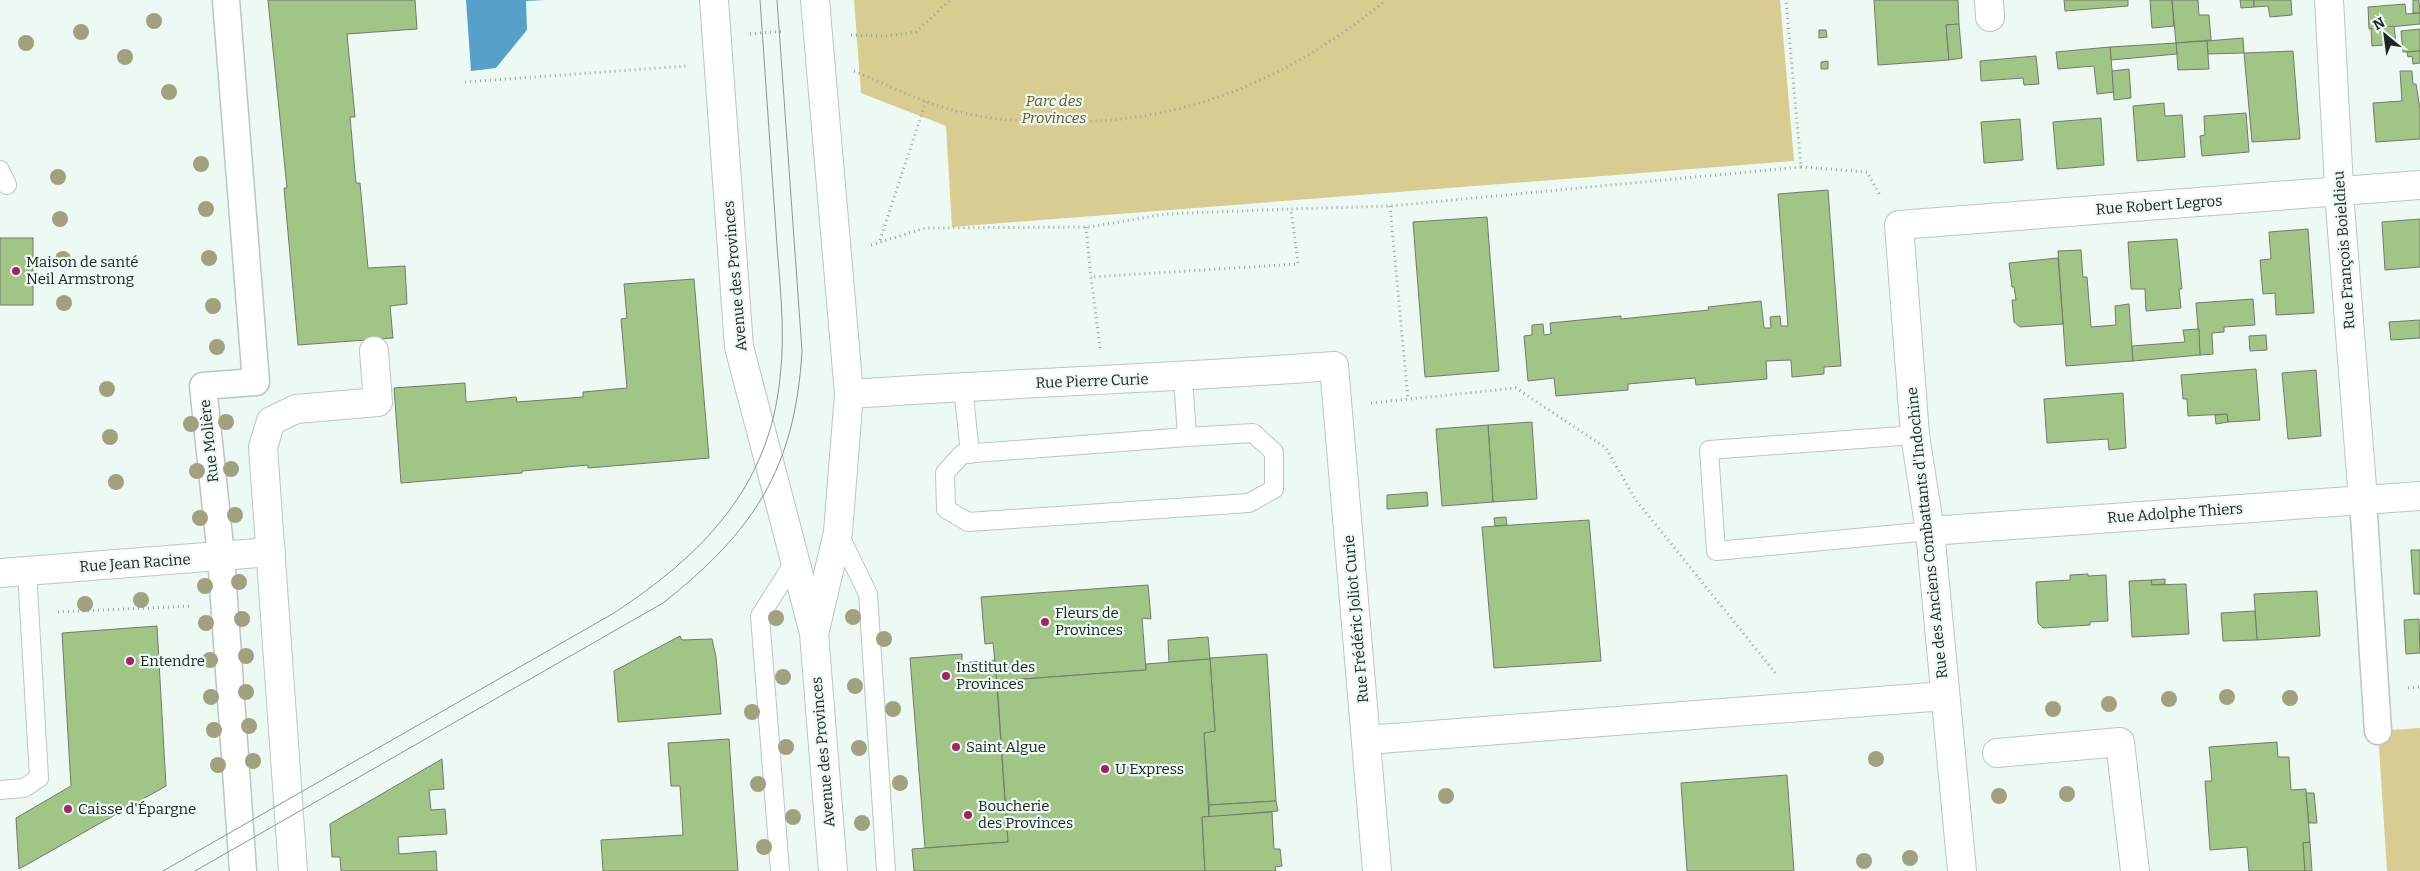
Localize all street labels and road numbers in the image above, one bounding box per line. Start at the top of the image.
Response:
street label: Rue François Boieldieu [2329,170,2359,330]
street label: Rue Robert Legros [2095,192,2223,218]
street label: Avenue des Provinces [719,200,751,352]
street label: Rue Pierre Curie [1035,370,1149,392]
street label: Rue des Anciens Combattants d'Indochine [1903,386,1951,680]
street label: Rue Molière [196,399,222,483]
street label: Rue Adolphe Thiers [2107,499,2243,527]
street label: Rue Frédéric Joliot Curie [1340,534,1372,704]
street label: Rue Jean Racine [79,550,191,576]
street label: Avenue des Provinces [807,676,839,828]

